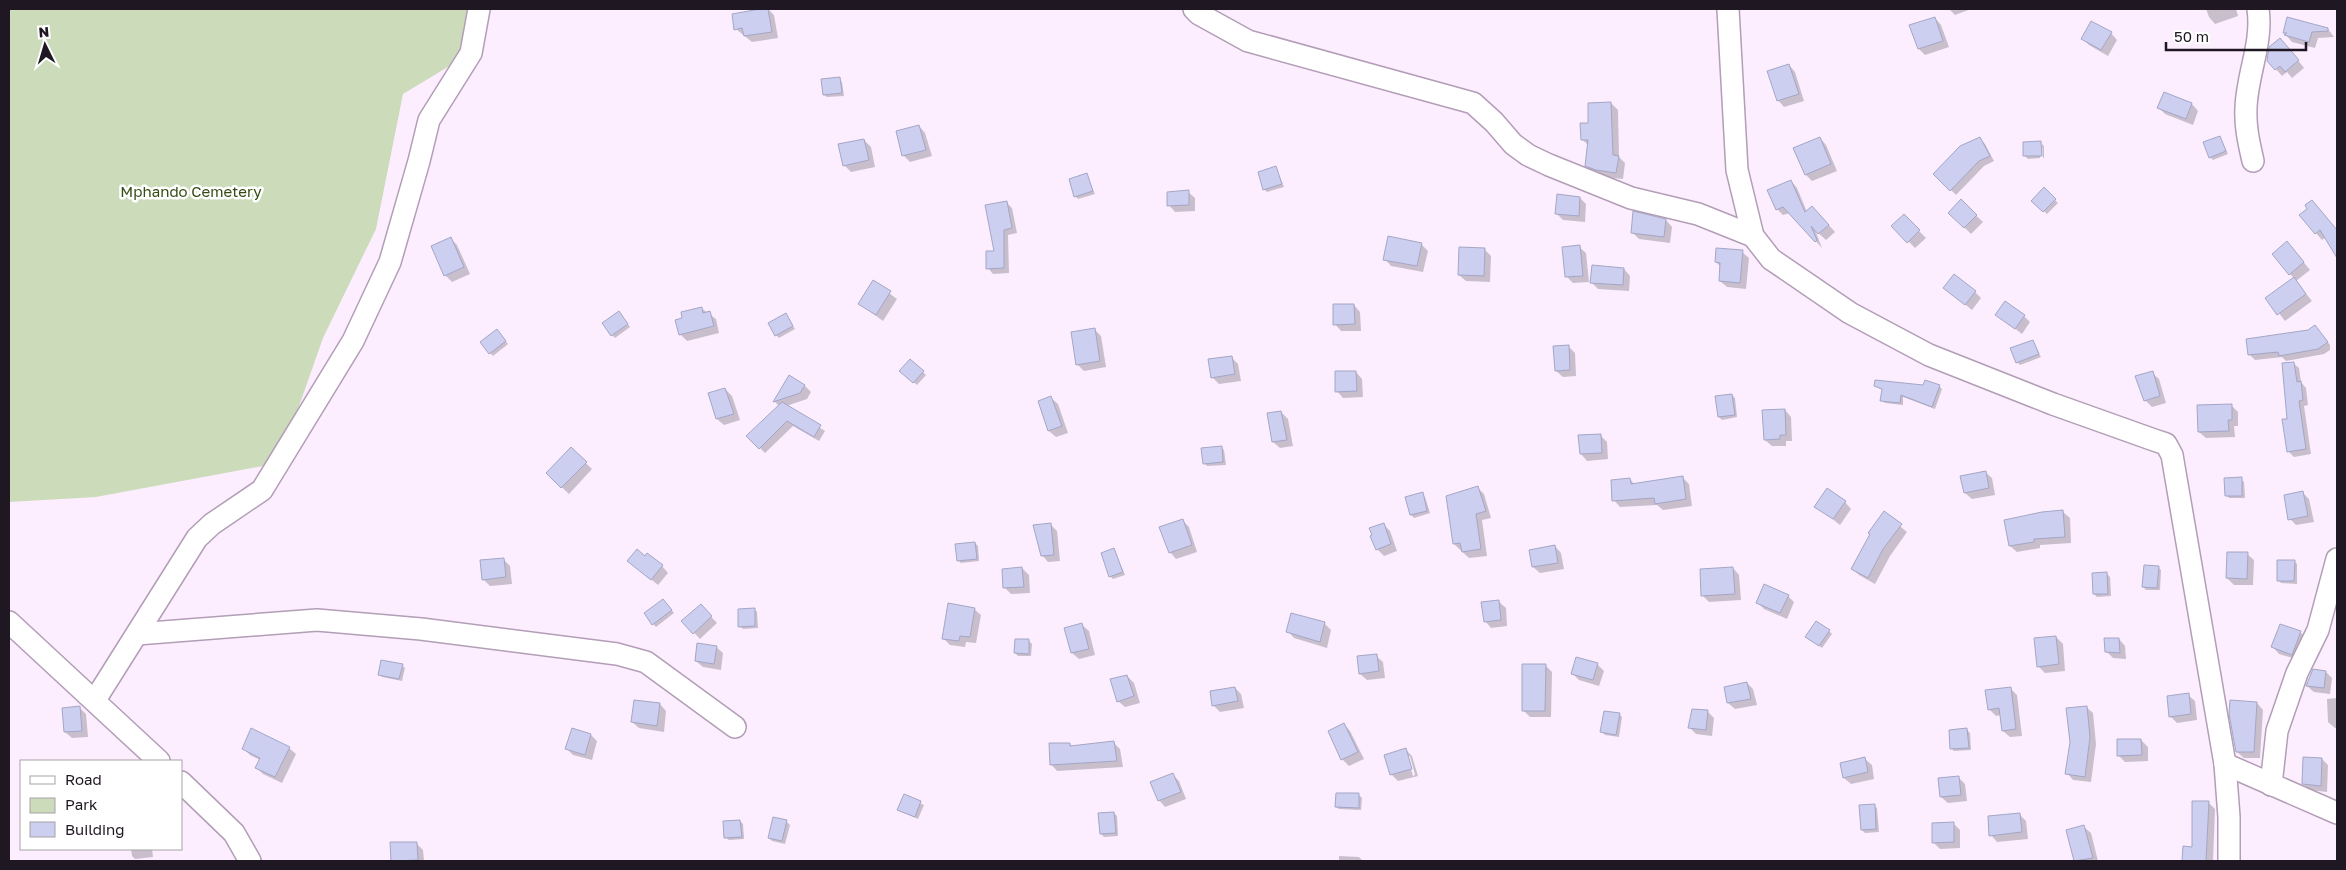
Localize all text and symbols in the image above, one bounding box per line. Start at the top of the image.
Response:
north arrow [20,20,70,70]
scale bar [2166,20,2306,52]
text: N [38,23,50,40]
text: 50 m [2174,27,2209,45]
park label: Mphando Cemetery [120,182,262,200]
legend [20,760,182,850]
text: Road [65,770,102,788]
text: Park [65,795,98,813]
text: Building [65,820,125,838]

